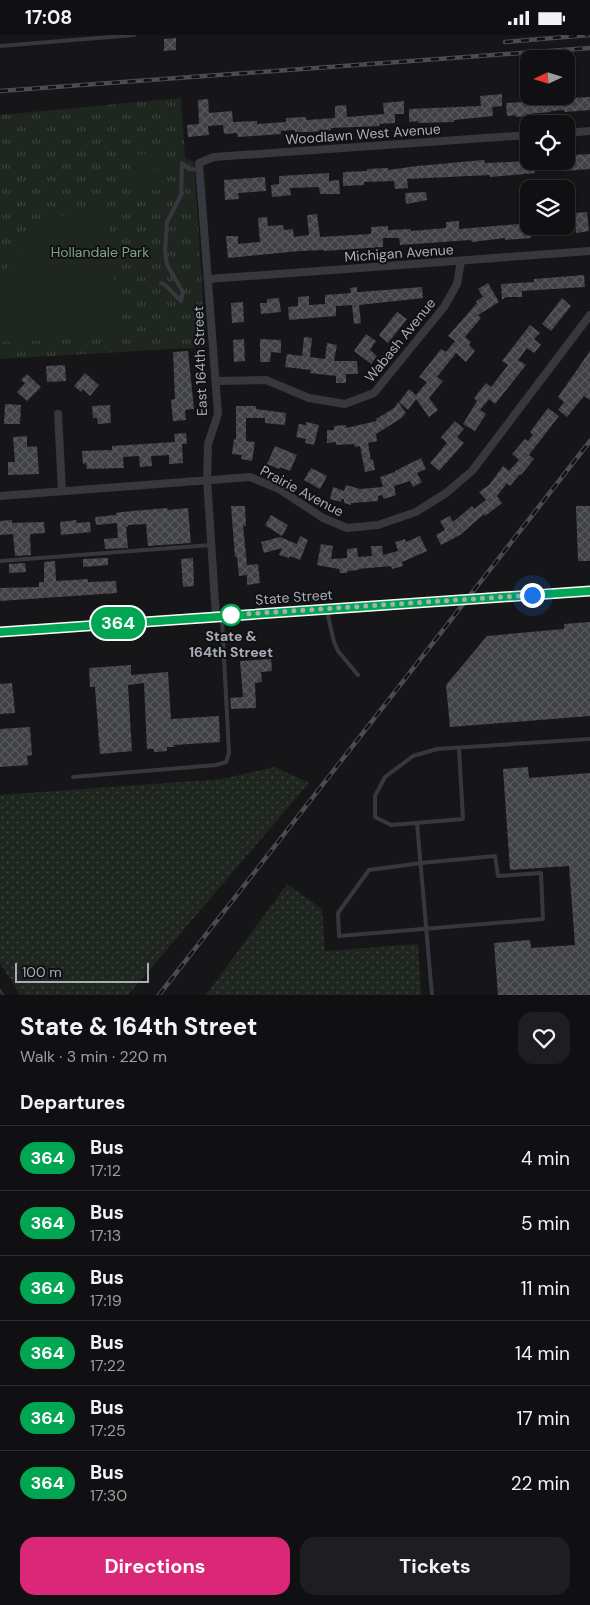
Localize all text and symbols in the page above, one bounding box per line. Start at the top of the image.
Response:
text: 17:08 [25,5,72,30]
north arrow [520,50,575,105]
map controls [520,50,575,235]
button: locate [520,115,575,170]
street label: Woodlawn West Avenue [285,120,441,148]
button: layers [520,180,575,235]
street label: Michigan Avenue [344,240,454,266]
park label: Hollandale Park [51,243,149,261]
street label: Wabash Avenue [361,294,440,386]
street label: East 164th Street [189,306,211,416]
street label: Prairie Avenue [257,461,347,521]
your location [520,583,545,608]
street label: State Street [255,585,333,609]
marker: State & 164th Street [220,604,242,626]
line badge: 364 [89,607,147,639]
text: 364 [101,611,135,635]
place label: State & 164th Street [189,627,273,661]
scale bar [15,960,149,983]
text: 100 m [22,963,62,981]
text: State & 164th Street [20,1011,257,1042]
button: heart [518,1012,570,1064]
text: Walk · 3 min · 220 m [20,1046,167,1067]
text: Departures [20,1090,125,1115]
text: Bus [90,1135,124,1160]
text: 364 [31,1146,64,1170]
text: 4 min [521,1146,570,1171]
text: 17:12 [90,1160,121,1181]
text: Bus [90,1200,124,1225]
text: 364 [31,1211,64,1235]
text: 5 min [521,1211,570,1236]
text: 17:13 [90,1225,121,1246]
text: Bus [90,1265,124,1290]
text: 364 [31,1276,64,1300]
text: 11 min [521,1276,570,1301]
text: 17:19 [90,1290,122,1311]
text: Bus [90,1330,124,1355]
text: 364 [31,1341,64,1365]
text: 14 min [515,1341,570,1366]
text: 17:22 [90,1355,125,1376]
text: Bus [90,1395,124,1420]
text: 364 [31,1406,64,1430]
text: 17 min [516,1406,570,1431]
text: 17:25 [90,1420,126,1441]
text: Bus [90,1460,124,1485]
text: 364 [31,1471,64,1495]
text: 22 min [511,1471,570,1496]
text: 17:30 [90,1485,127,1506]
button: Directions [20,1537,290,1595]
button: Tickets [300,1537,570,1595]

